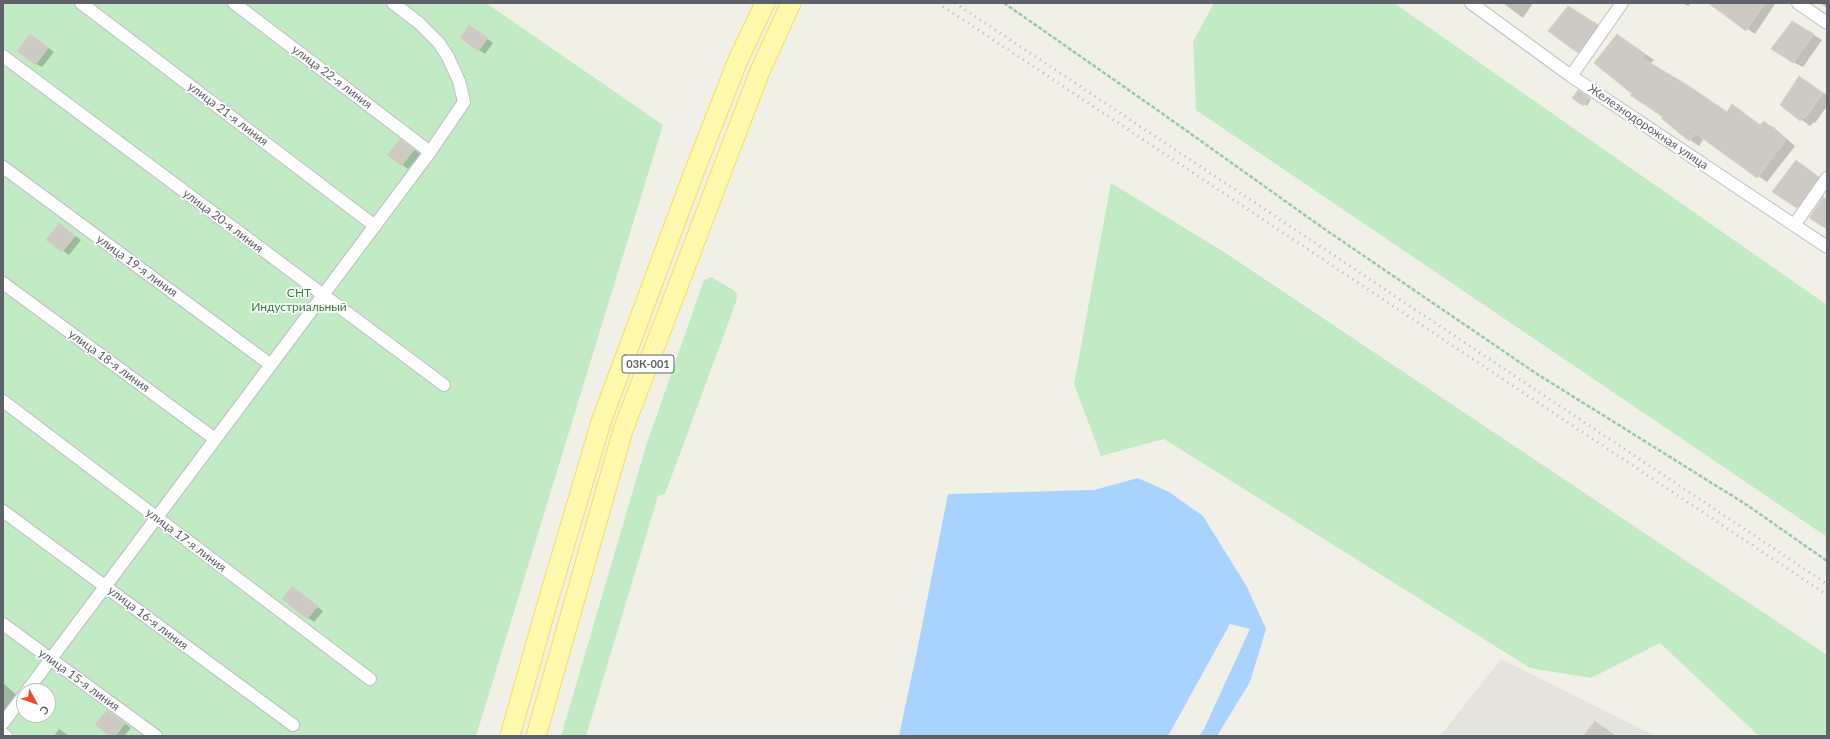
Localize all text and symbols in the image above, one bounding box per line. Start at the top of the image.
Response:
street label: улица 22-я линия [289,42,375,112]
street label: улица 21-я линия [185,79,271,149]
street label: Железнодорожная улица [1585,81,1711,173]
street label: улица 20-я линия [180,186,266,256]
street label: улица 19-я линия [94,232,180,300]
park label: СНТ Индустриальный [251,286,347,314]
street label: улица 18-я линия [66,327,152,395]
road number: 03К-001 [622,355,674,373]
street label: улица 17-я линия [143,505,229,575]
street label: улица 16-я линия [105,583,191,653]
street label: улица 15-я линия [36,646,122,714]
north arrow [16,683,56,723]
text: С [37,703,52,717]

